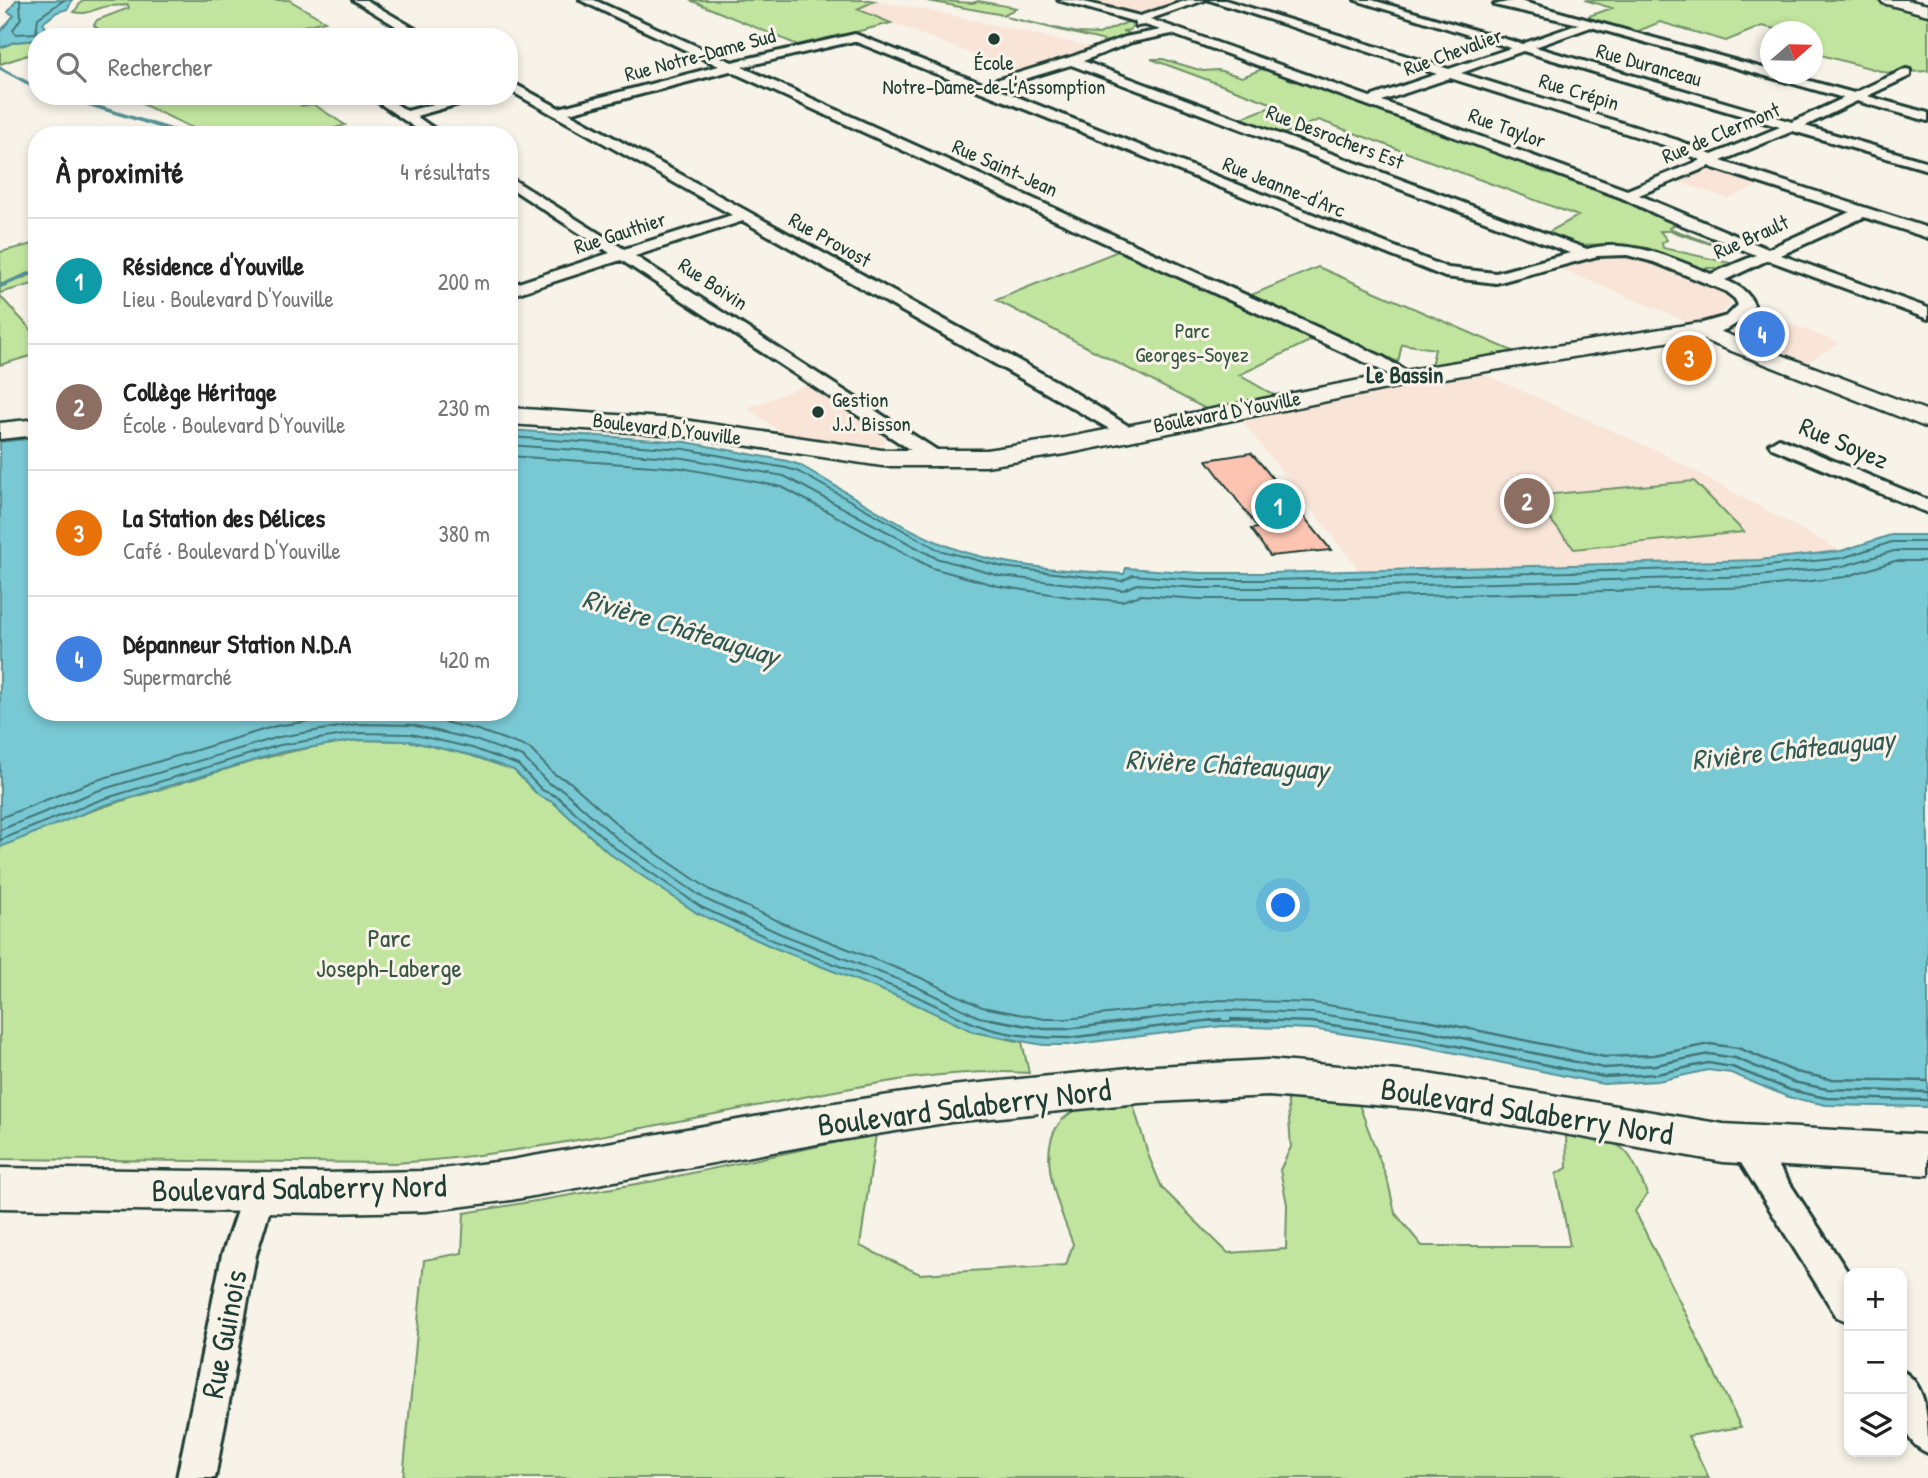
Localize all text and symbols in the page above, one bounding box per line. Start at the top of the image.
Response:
street label: Rue Notre-Dame Sud [621,20,778,89]
street label: Rue Chevalier [1399,20,1506,83]
north arrow [1760,21,1823,84]
search box [28,28,518,105]
marker: École Notre-Dame-de-l'Assomption [986,31,1002,47]
street label: Rue Duranceau [1593,36,1706,94]
icon: search [52,48,90,86]
place label: École Notre-Dame-de-l'Assomption [882,48,1106,101]
text: Rechercher [108,49,213,84]
street label: Rue Crépin [1536,66,1623,117]
street label: Rue de Clermont [1657,94,1785,170]
street label: Rue Desrochers Est [1262,97,1409,176]
street label: Rue Taylor [1465,100,1550,155]
street label: Rue Saint-Jean [948,131,1063,204]
street label: Rue Jeanne-d'Arc [1219,149,1350,225]
text: À proximité [56,152,184,192]
text: 4 résultats [400,156,490,187]
street label: Rue Gauthier [570,204,670,261]
street label: Rue Provost [784,205,877,274]
street label: Rue Brault [1709,207,1794,266]
text: Résidence d'Youville [123,248,304,283]
street label: Rue Boivin [673,250,754,317]
text: 1 [75,266,83,297]
text: 200 m [438,266,490,297]
text: Lieu · Boulevard D'Youville [123,283,334,314]
pin: 4 [1739,308,1785,360]
park label: Parc Georges-Soyez [1135,316,1249,369]
pin: 3 [1666,332,1712,384]
district label: Le Bassin [1367,359,1443,390]
text: Collège Héritage [123,374,277,409]
street label: Boulevard D'Youville [1151,383,1303,440]
place label: Gestion J.J. Bisson [832,385,911,438]
text: 2 [74,392,84,423]
text: 230 m [438,392,490,423]
marker: Gestion J.J. Bisson [810,404,826,420]
street label: Boulevard D'Youville [591,405,743,452]
street label: Rue Soyez [1794,408,1894,477]
text: École · Boulevard D'Youville [123,409,345,440]
pin: 2 [1504,475,1550,527]
pin: 1 [1255,480,1301,532]
text: La Station des Délices [123,500,325,535]
text: 3 [74,518,84,549]
text: 380 m [439,518,490,549]
text: Café · Boulevard D'Youville [123,535,341,566]
water label: Rivière Châteauguay [578,579,787,676]
text: Dépanneur Station N.D.A [123,626,351,661]
text: 4 [75,644,83,675]
text: 420 m [439,644,490,675]
text: Supermarché [123,661,232,692]
water label: Rivière Châteauguay [1690,719,1899,779]
water label: Rivière Châteauguay [1124,740,1333,788]
your location [1266,888,1300,922]
park label: Parc Joseph-Laberge [316,920,462,985]
street label: Boulevard Salaberry Nord [1378,1066,1676,1155]
street label: Boulevard Salaberry Nord [815,1067,1113,1146]
street label: Boulevard Salaberry Nord [151,1163,447,1212]
street label: Rue Guinois [190,1266,257,1402]
map controls [1844,1268,1907,1457]
button: + [1844,1268,1907,1331]
button: − [1844,1331,1907,1394]
button: layers [1844,1394,1907,1457]

